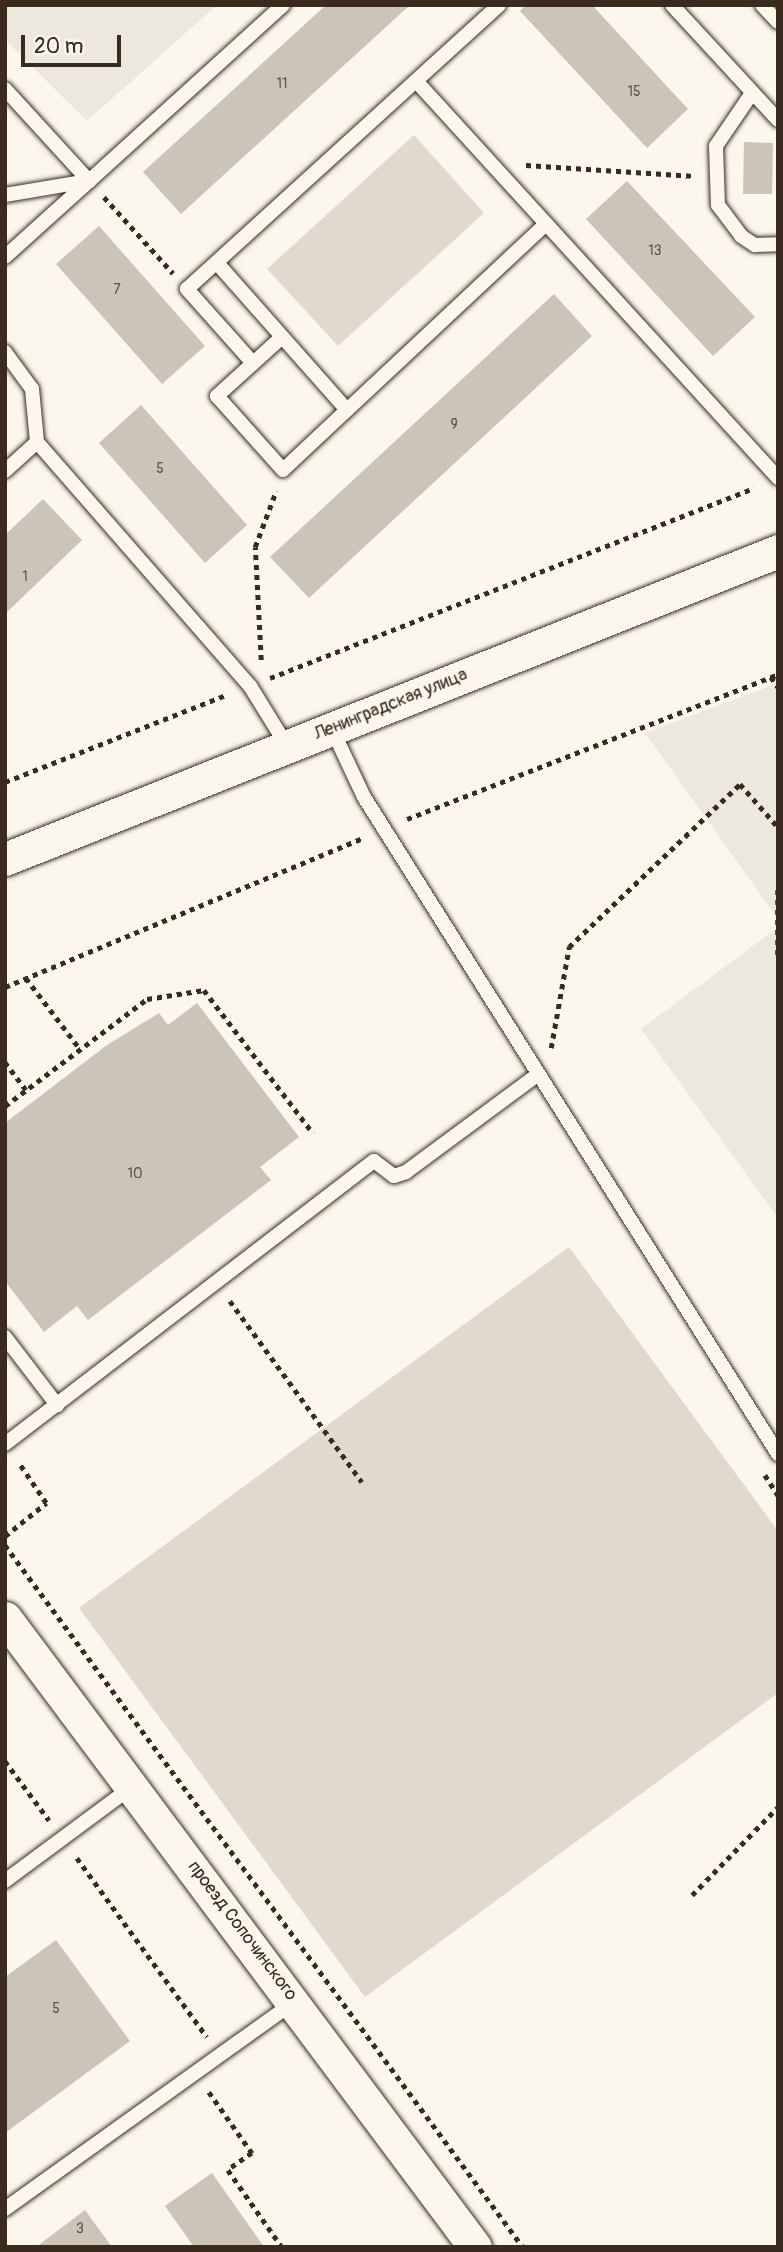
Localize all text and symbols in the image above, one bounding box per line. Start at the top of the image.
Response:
scale bar [24,21,124,65]
text: 20 m [34,33,83,60]
house number: 11 [277,76,287,92]
house number: 15 [627,84,641,100]
house number: 13 [648,243,662,259]
house number: 7 [113,282,121,298]
house number: 9 [450,417,458,433]
house number: 5 [156,461,164,477]
house number: 1 [22,569,28,585]
street label: Ленинградская улица [311,664,471,746]
house number: 10 [127,1166,143,1182]
street label: проезд Сопочинского [182,1857,302,2005]
house number: 5 [52,2001,60,2017]
house number: 3 [76,2221,84,2237]

